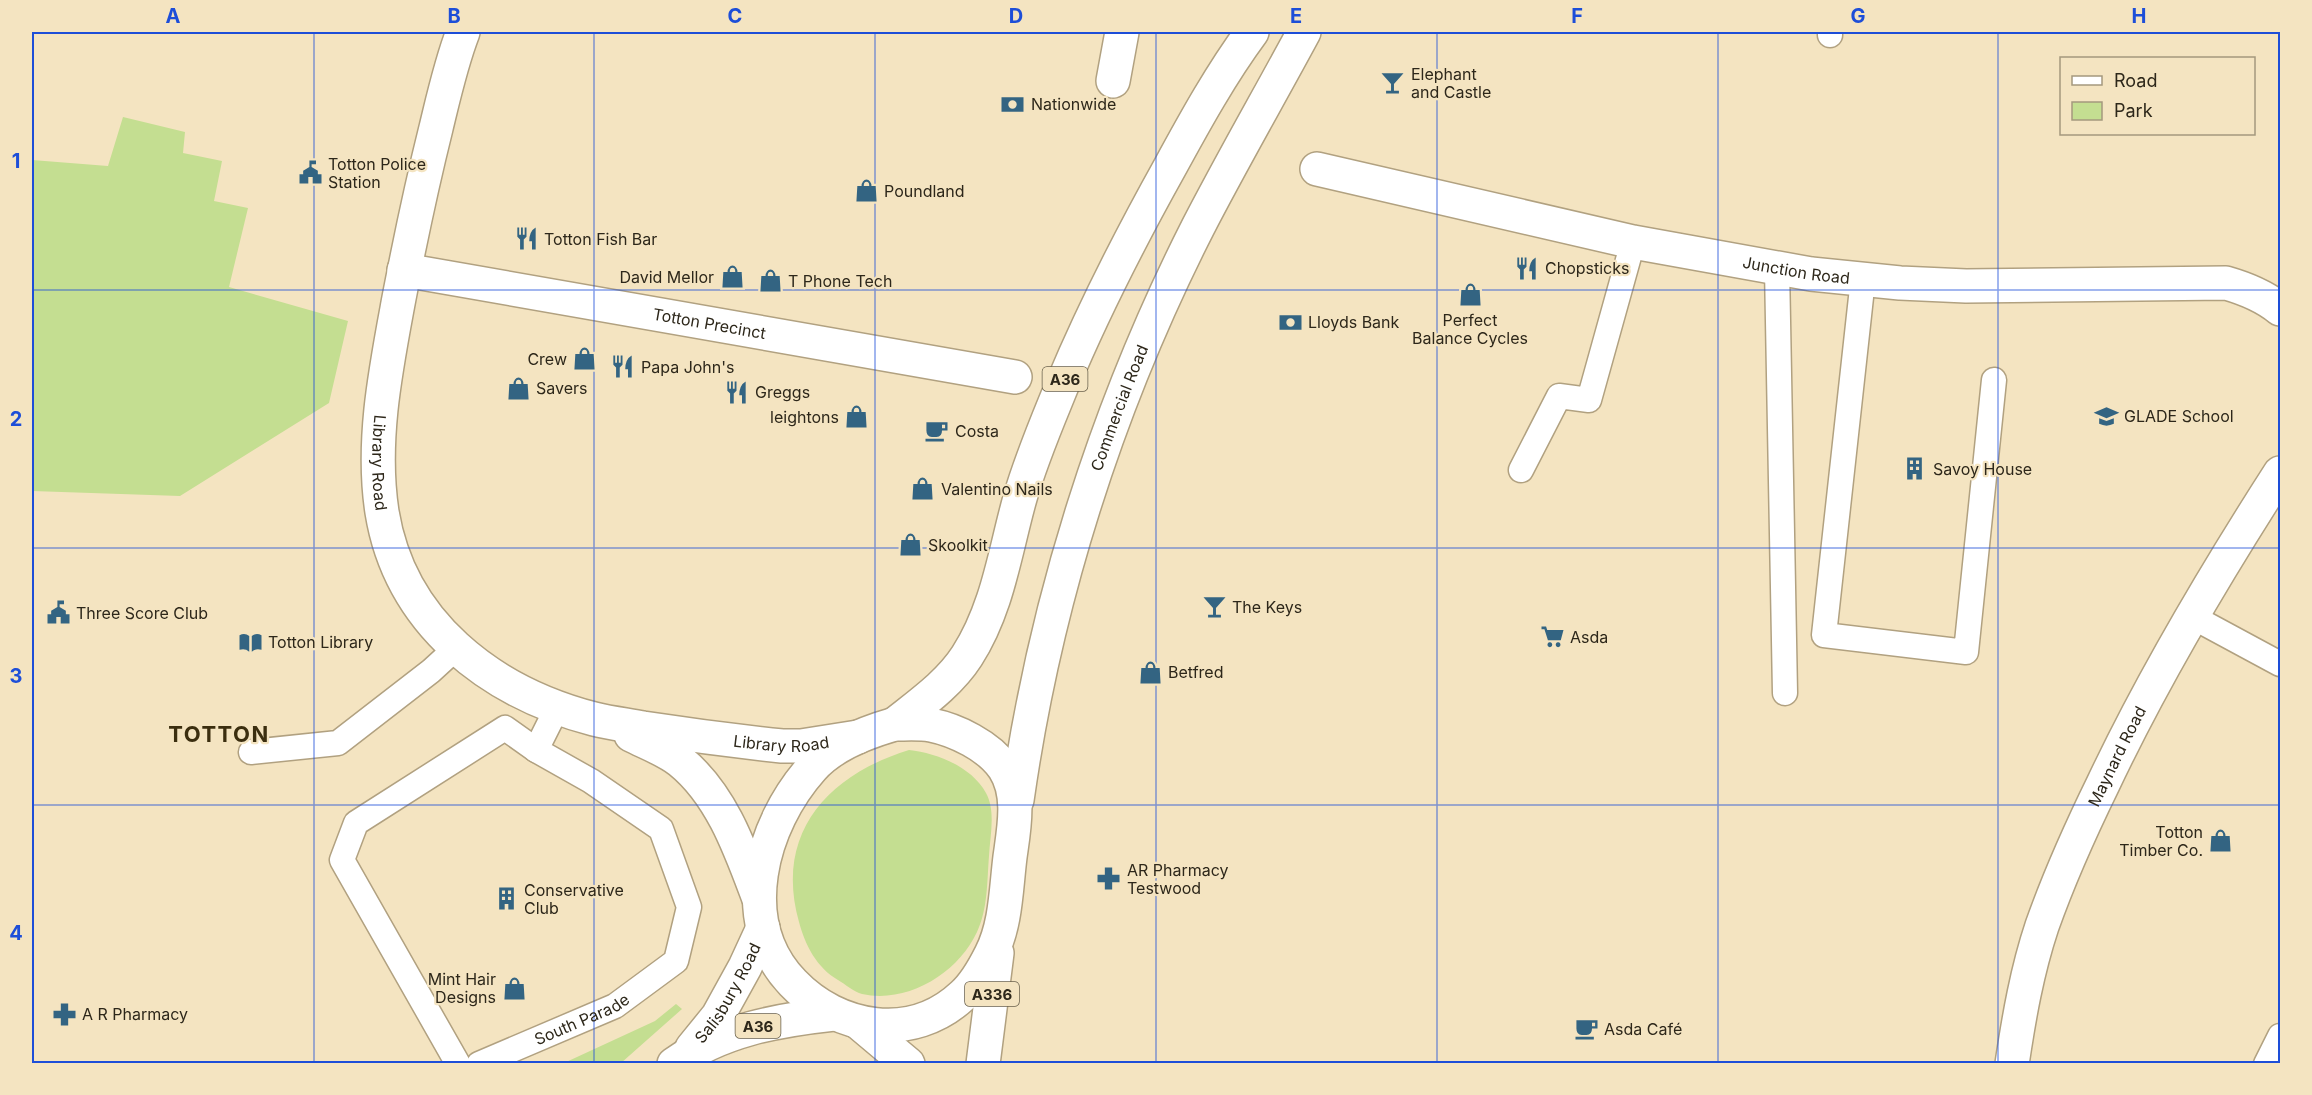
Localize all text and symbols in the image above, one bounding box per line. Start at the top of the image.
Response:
text: A [166,4,181,28]
text: B [447,4,461,28]
text: C [728,4,742,28]
text: D [1009,4,1023,28]
text: E [1290,4,1302,28]
text: F [1571,4,1583,28]
text: G [1850,4,1866,28]
text: H [2132,4,2146,28]
legend [2060,57,2255,135]
place label: Elephant and Castle [1411,64,1491,102]
bar icon: Elephant and Castle [1380,70,1406,96]
text: Road [2114,70,2157,91]
bank icon: Nationwide [1000,91,1026,117]
place label: Nationwide [1031,94,1116,114]
text: Park [2114,100,2153,121]
text: 1 [12,149,20,173]
place label: Totton Police Station [328,154,426,192]
public building icon: Totton Police Station [297,160,323,186]
shop icon: Poundland [853,178,879,204]
place label: Poundland [884,181,965,201]
restaurant icon: Totton Fish Bar [513,226,539,252]
place label: Totton Fish Bar [544,229,657,249]
street label: Junction Road [1741,252,1851,288]
restaurant icon: Chopsticks [1514,255,1540,281]
place label: Chopsticks [1545,258,1629,278]
shop icon: David Mellor [719,264,745,290]
place label: David Mellor [619,267,714,287]
shop icon: T Phone Tech [757,268,783,294]
place label: T Phone Tech [788,271,892,291]
shop icon: Perfect Balance Cycles [1457,282,1483,308]
street label: Totton Precinct [651,304,767,343]
bank icon: Lloyds Bank [1277,309,1303,335]
place label: Perfect Balance Cycles [1412,310,1528,348]
place label: Lloyds Bank [1308,312,1400,332]
street label: Commercial Road [1086,342,1152,474]
shop icon: Crew [572,346,598,372]
place label: Crew [527,349,567,369]
restaurant icon: Papa John's [610,354,636,380]
place label: Papa John's [641,357,735,377]
road number: A36 [1042,367,1088,391]
shop icon: Savers [505,375,531,401]
place label: Savers [536,378,588,398]
restaurant icon: Greggs [724,379,750,405]
place label: Greggs [755,382,810,402]
school or university icon: GLADE School [2093,403,2119,429]
shop icon: leightons [844,404,870,430]
place label: GLADE School [2124,406,2234,426]
text: 2 [10,407,22,431]
place label: leightons [770,407,839,427]
street label: Library Road [368,414,392,512]
cafe icon: Costa [924,418,950,444]
place label: Costa [955,421,999,441]
building icon: Savoy House [1902,456,1928,482]
place label: Savoy House [1933,459,2032,479]
shop icon: Valentino Nails [910,476,936,502]
place label: Valentino Nails [941,479,1053,499]
shop icon: Skoolkit [897,532,923,558]
place label: Skoolkit [928,535,988,555]
bar icon: The Keys [1201,594,1227,620]
place label: The Keys [1232,597,1302,617]
public building icon: Three Score Club [45,600,71,626]
place label: Three Score Club [76,603,208,623]
supermarket icon: Asda [1539,624,1565,650]
place label: Asda [1570,627,1608,647]
library icon: Totton Library [237,629,263,655]
place label: Totton Library [268,632,373,652]
shop icon: Betfred [1137,659,1163,685]
place label: Betfred [1168,662,1223,682]
text: 3 [10,664,22,688]
street label: Maynard Road [2084,703,2150,810]
district label: TOTTON [168,721,270,747]
street label: Library Road [732,731,831,756]
place label: Totton Timber Co. [2119,822,2203,860]
shop icon: Totton Timber Co. [2208,828,2234,854]
place label: AR Pharmacy Testwood [1127,860,1229,898]
pharmacy icon: AR Pharmacy Testwood [1096,866,1122,892]
place label: Conservative Club [524,880,624,918]
building icon: Conservative Club [493,886,519,912]
text: 4 [9,921,23,945]
street label: Salisbury Road [690,940,765,1047]
place label: Mint Hair Designs [428,969,496,1007]
shop icon: Mint Hair Designs [501,975,527,1001]
road number: A336 [965,982,1019,1006]
street label: South Parade [531,989,633,1049]
pharmacy icon: A R Pharmacy [51,1001,77,1027]
place label: A R Pharmacy [82,1004,188,1024]
road number: A36 [736,1014,780,1038]
cafe icon: Asda Café [1573,1016,1599,1042]
place label: Asda Café [1604,1019,1682,1039]

